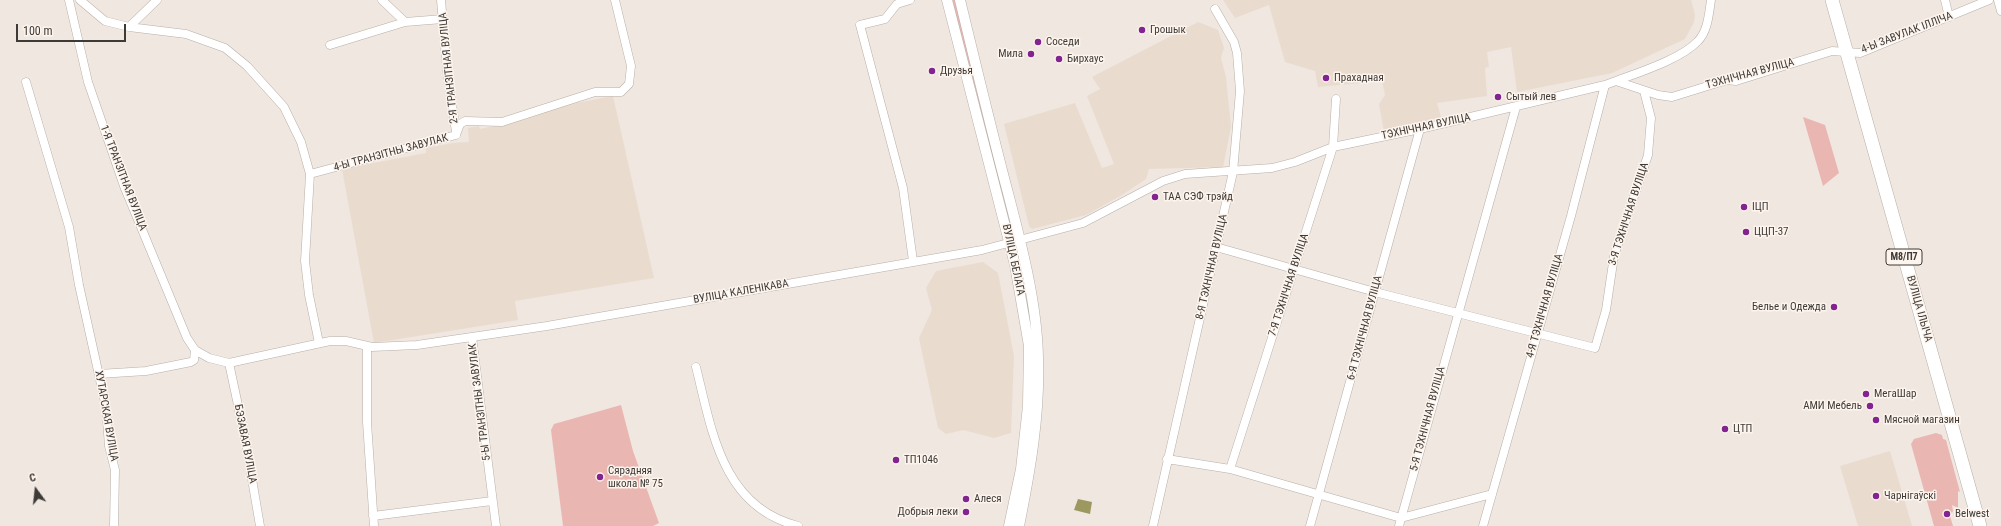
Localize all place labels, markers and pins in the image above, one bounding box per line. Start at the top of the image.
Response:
place label: Грошык [1150,23,1186,37]
marker: Грошык [1137,25,1147,35]
place label: Соседи [1046,35,1079,49]
marker: Соседи [1033,37,1043,47]
place label: Мила [998,47,1023,61]
marker: Мила [1026,49,1036,59]
place label: Бирхаус [1067,52,1104,66]
marker: Бирхаус [1054,54,1064,64]
place label: Друзья [940,64,973,78]
marker: Друзья [927,66,937,76]
place label: Прахадная [1334,71,1384,85]
marker: Прахадная [1321,73,1331,83]
place label: Сытый лев [1506,90,1556,104]
marker: Сытый лев [1493,92,1503,102]
place label: ТАА СЭФ трэйд [1163,190,1233,204]
marker: ТАА СЭФ трэйд [1150,192,1160,202]
place label: ІЦП [1752,200,1769,214]
marker: ІЦП [1739,202,1749,212]
place label: ЦЦП-37 [1754,225,1788,239]
marker: ЦЦП-37 [1741,227,1751,237]
place label: Белье и Одежда [1752,300,1826,314]
marker: Белье и Одежда [1829,302,1839,312]
place label: МегаШар [1874,387,1916,401]
marker: МегаШар [1861,389,1871,399]
place label: АМИ Мебель [1803,399,1862,413]
marker: АМИ Мебель [1865,401,1875,411]
place label: Мясной магазин [1884,413,1960,427]
marker: Мясной магазин [1871,415,1881,425]
place label: ЦТП [1733,422,1752,436]
marker: ЦТП [1720,424,1730,434]
place label: ТП1046 [904,453,938,467]
marker: ТП1046 [891,455,901,465]
place label: Сярэдняя школа № 75 [608,464,663,490]
marker: Сярэдняя школа № 75 [595,472,605,482]
place label: Чарнігаўскі [1884,489,1936,503]
marker: Чарнігаўскі [1871,491,1881,501]
place label: Алеся [974,492,1002,506]
marker: Алеся [961,494,971,504]
place label: Добрыя леки [898,505,958,519]
marker: Добрыя леки [961,507,971,517]
place label: Belwest [1955,507,1989,521]
marker: Belwest [1942,509,1952,519]

